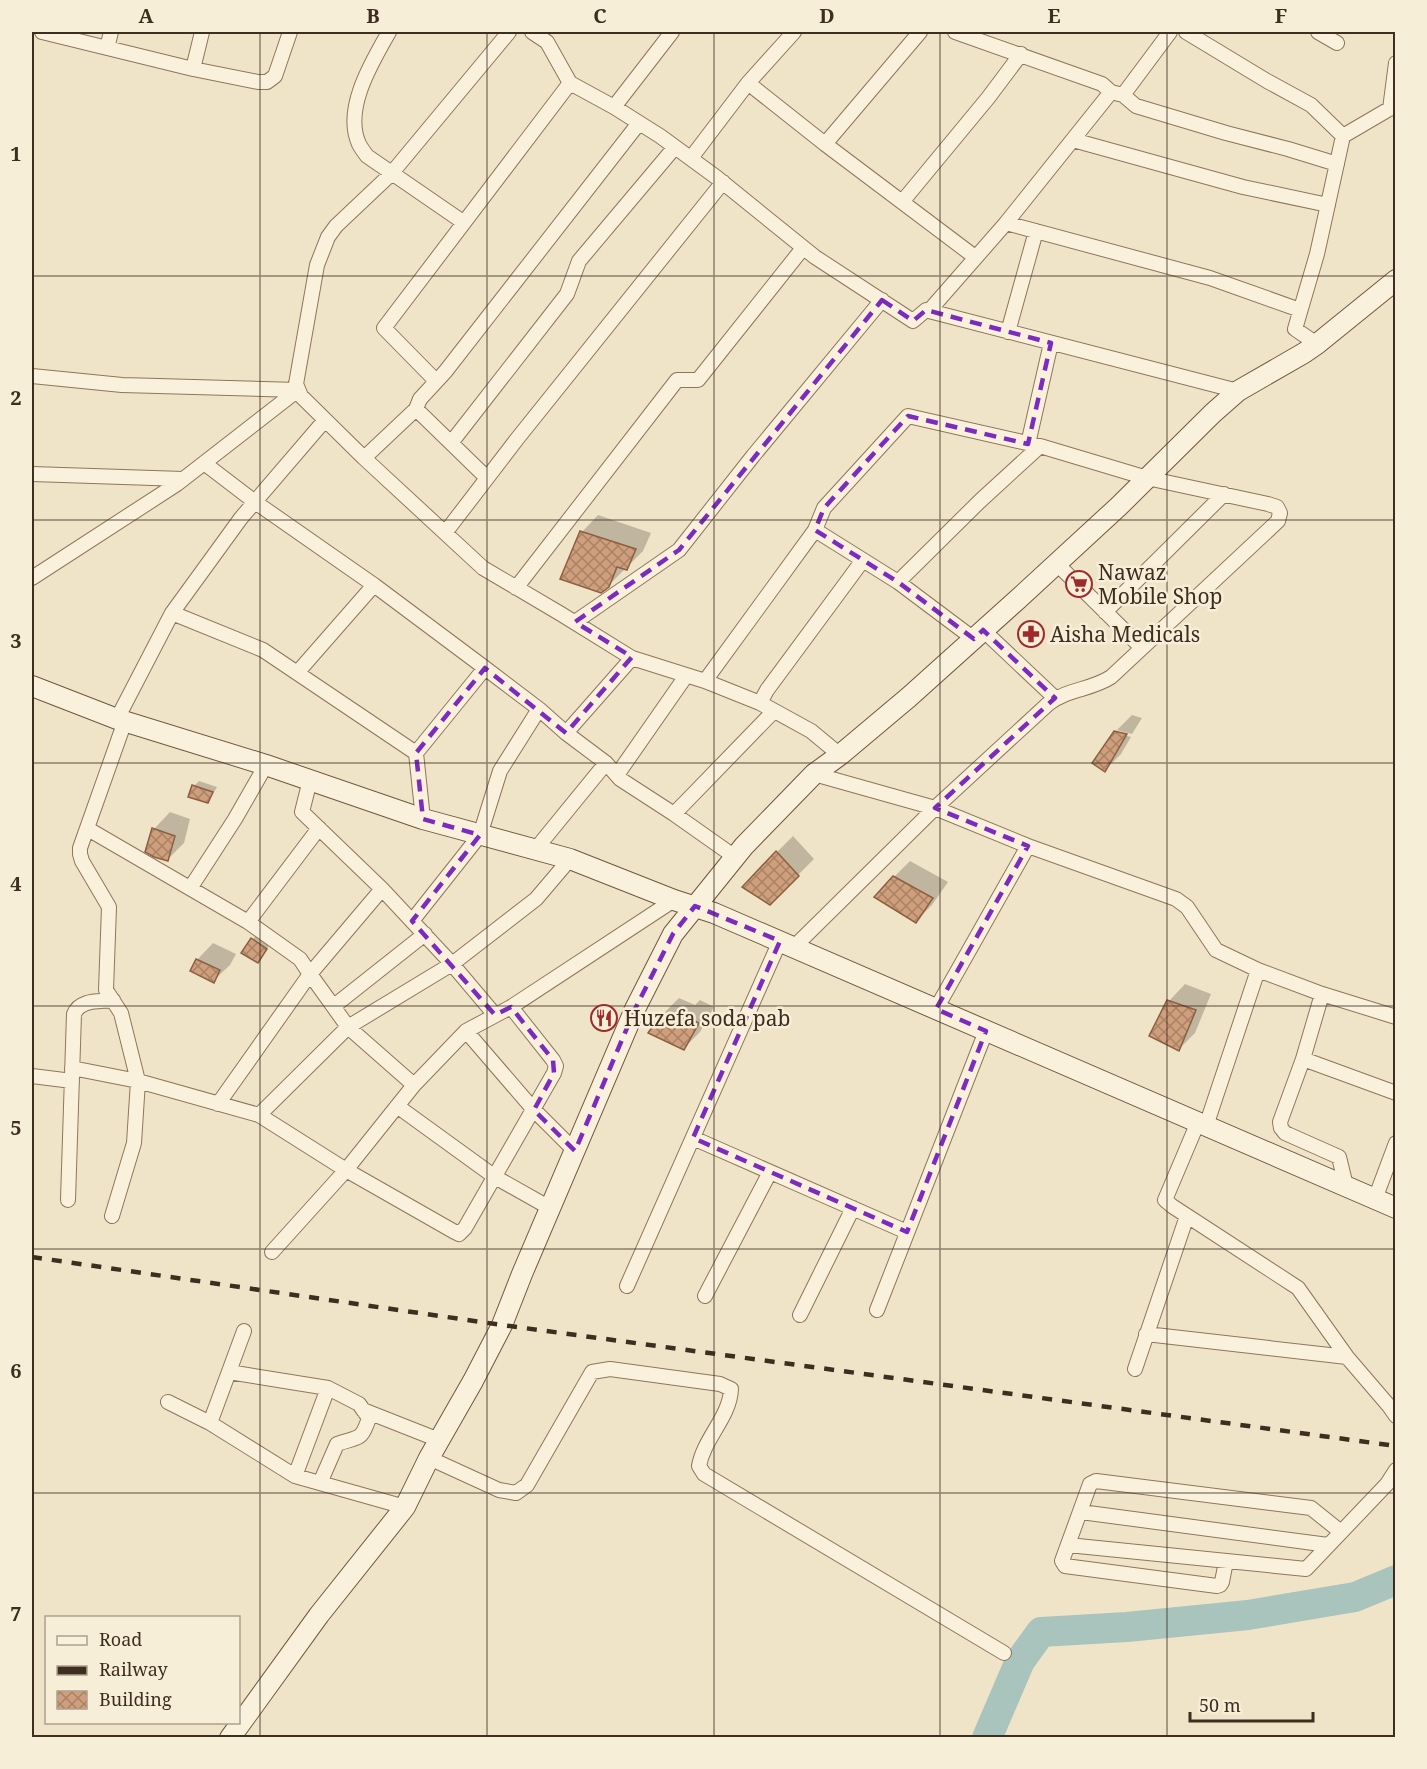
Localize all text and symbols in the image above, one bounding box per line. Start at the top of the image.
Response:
text: A [138,2,154,29]
text: B [366,2,380,29]
text: C [593,2,607,29]
text: D [819,2,835,29]
text: E [1047,2,1061,29]
text: F [1275,2,1287,29]
text: 1 [10,140,22,167]
text: 2 [10,384,22,411]
place label: Nawaz Mobile Shop [1098,558,1222,610]
supermarket icon: Nawaz Mobile Shop [1064,569,1094,599]
pharmacy icon: Aisha Medicals [1016,619,1046,649]
place label: Aisha Medicals [1050,620,1200,648]
text: 3 [10,627,22,654]
text: 4 [10,870,22,897]
restaurant icon: Huzefa soda pab [589,1003,619,1033]
place label: Huzefa soda pab [624,1004,790,1032]
text: 5 [10,1114,22,1141]
text: 6 [10,1357,22,1384]
text: 7 [10,1600,22,1627]
legend [45,1616,240,1724]
text: Road [99,1627,142,1651]
text: Railway [99,1657,169,1681]
scale bar [1190,1685,1313,1723]
text: Building [99,1687,172,1711]
text: 50 m [1199,1693,1241,1717]

